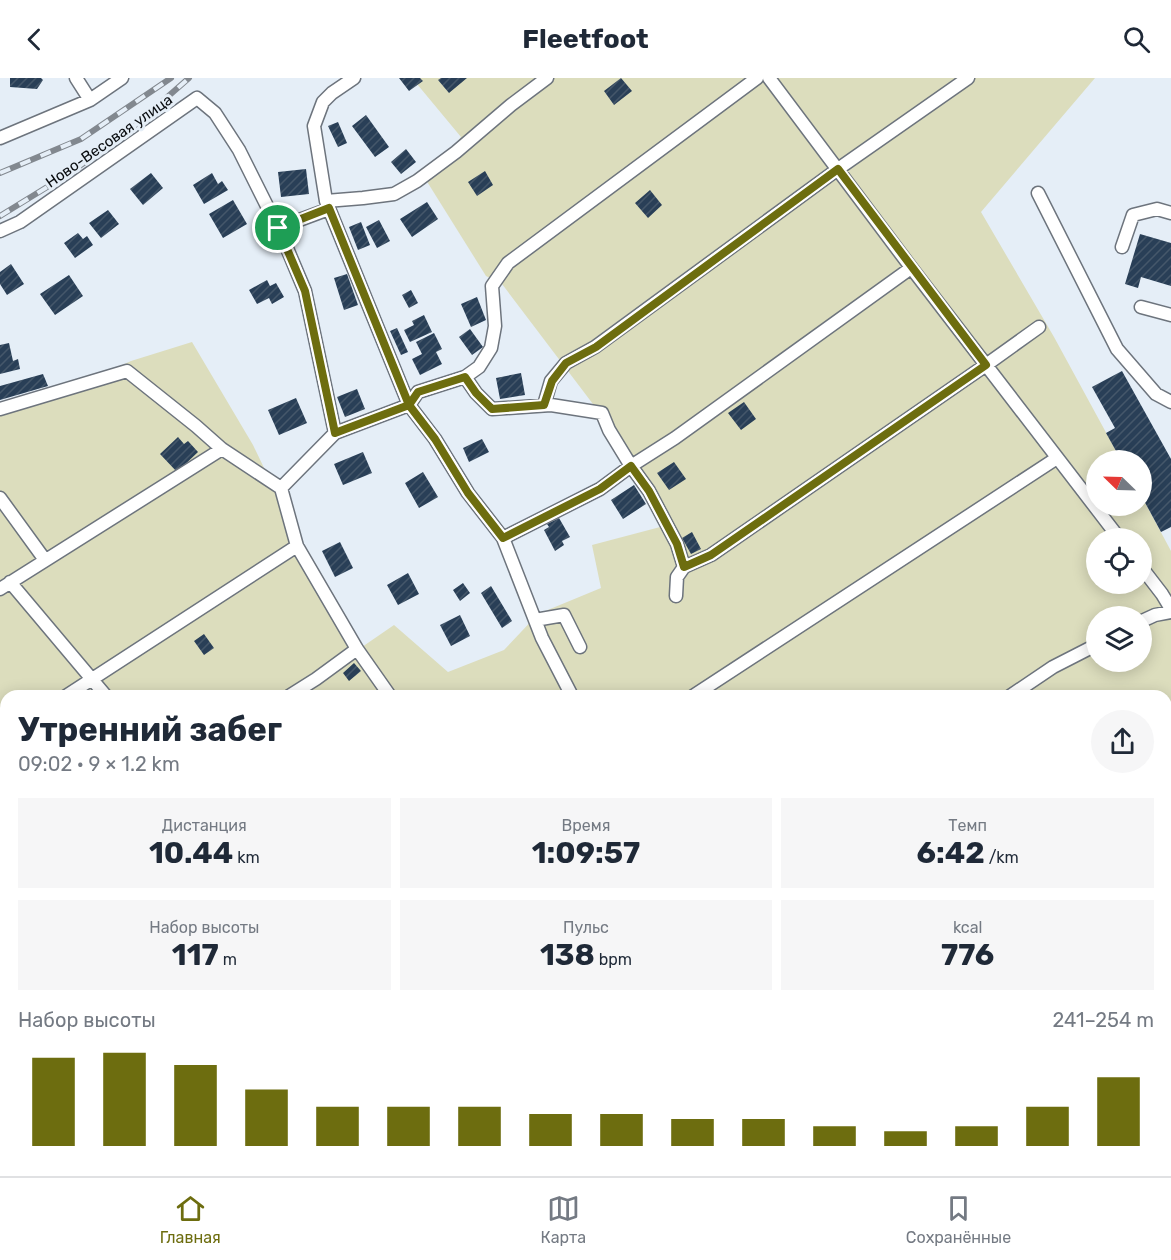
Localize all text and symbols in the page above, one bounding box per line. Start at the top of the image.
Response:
icon: back [18,23,51,56]
text: Fleetfoot [522,23,649,55]
icon: search [1120,23,1153,56]
street label: Ново-Весовая улица [42,90,176,192]
pin [252,202,303,253]
icon: arrive [261,211,294,244]
north arrow [1086,450,1152,516]
map controls [1086,450,1152,672]
button: locate [1086,528,1152,594]
button: layers [1086,606,1152,672]
text: Утренний забег [18,710,282,749]
button: share [1091,710,1154,773]
text: 09:02 · 9 × 1.2 km [18,752,180,776]
text: Дистанция [162,816,247,835]
text: Время [562,816,610,835]
text: Темп [948,816,987,835]
text: 10.44 [149,835,233,871]
text: 1:09:57 [532,835,640,871]
text: 6:42 [916,835,985,871]
text: km [233,848,260,867]
text: /km [985,848,1019,867]
text: Набор высоты [149,918,259,937]
text: Пульс [563,918,609,937]
text: kcal [953,918,982,937]
text: 117 [172,937,219,973]
text: 138 [540,937,595,973]
text: 776 [941,937,994,973]
text: m [219,950,237,969]
text: bpm [595,950,632,969]
text: Набор высоты [18,1008,156,1032]
text: 241–254 m [1052,1008,1154,1032]
tab: Главная [160,1192,221,1247]
tab: Карта [540,1192,586,1247]
tab: Сохранённые [906,1192,1011,1247]

